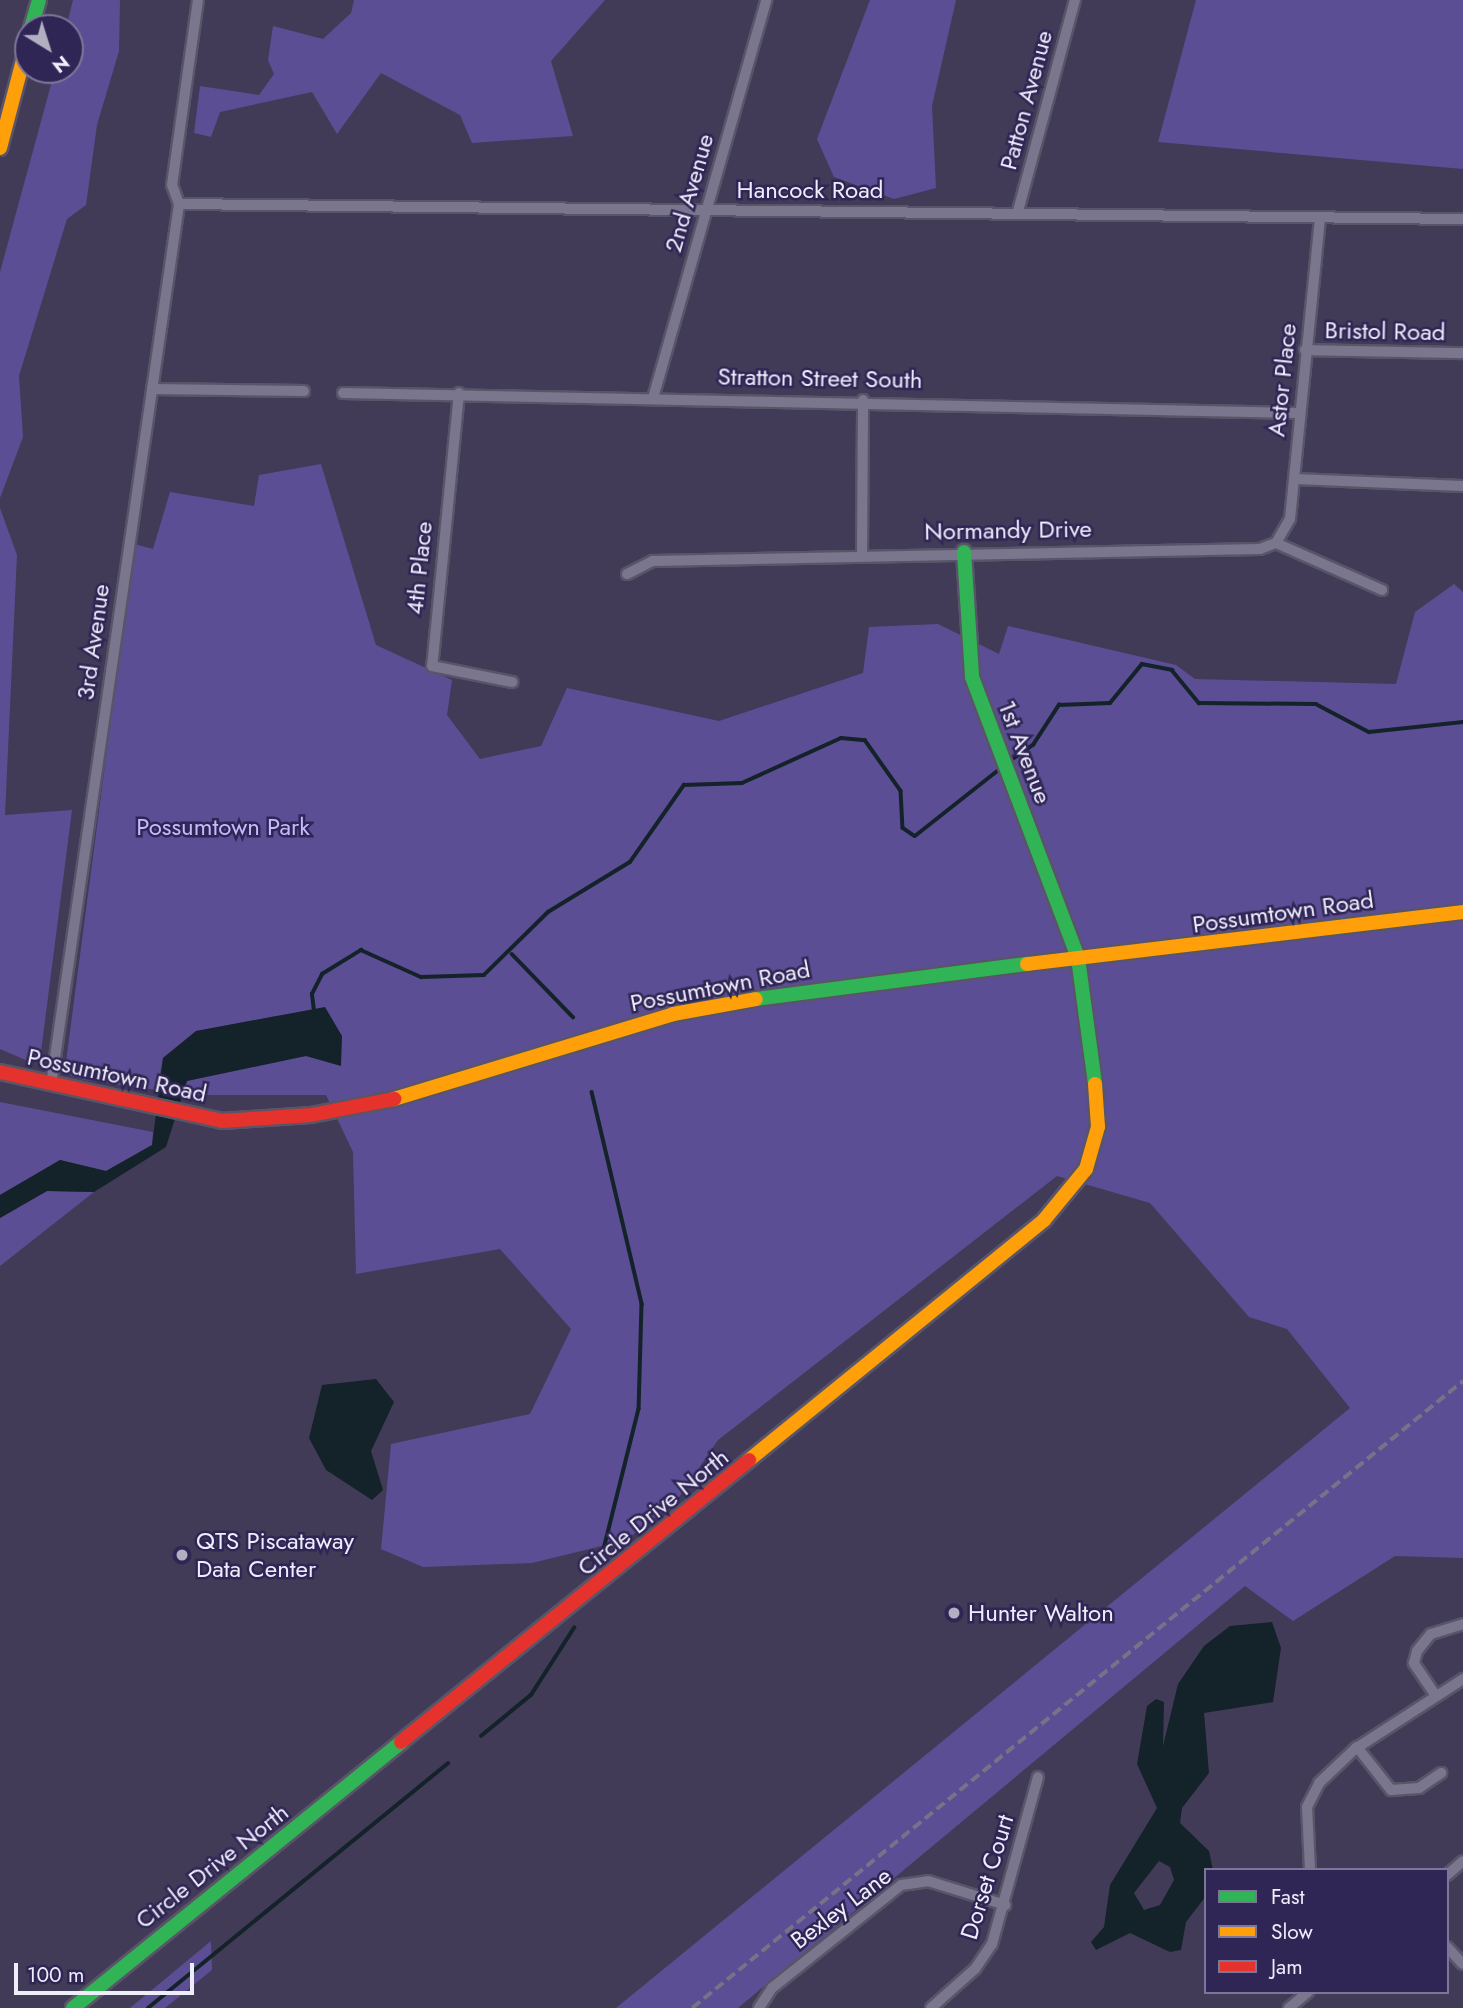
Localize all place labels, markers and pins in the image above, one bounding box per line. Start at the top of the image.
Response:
place label: QTS Piscataway Data Center [196,1527,354,1583]
marker: QTS Piscataway Data Center [174,1547,190,1563]
place label: Hunter Walton [968,1599,1114,1627]
marker: Hunter Walton [946,1605,962,1621]

